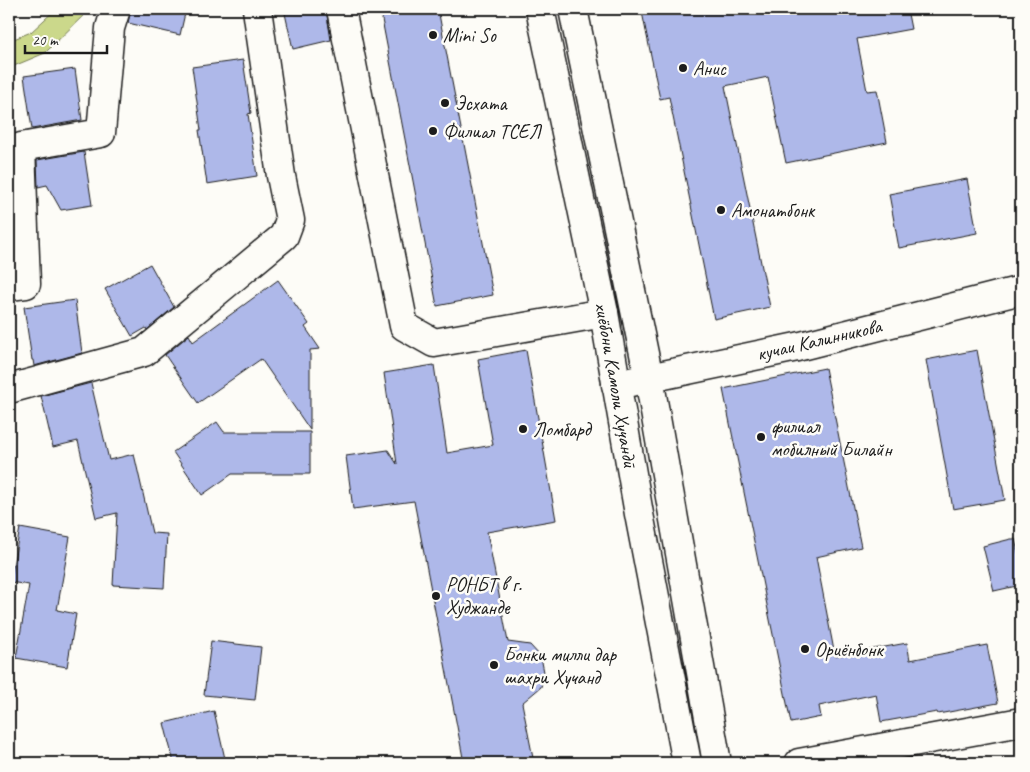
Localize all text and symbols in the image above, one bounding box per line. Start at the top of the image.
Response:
scale bar [25,22,108,54]
place label: Mini So [443,23,497,48]
marker: Mini So [427,29,439,41]
text: 20 m [32,31,59,50]
place label: Анис [693,56,727,81]
marker: Анис [677,62,689,74]
place label: Эсхата [455,91,509,116]
marker: Эсхата [439,97,451,109]
place label: Филиал ТСЕЛ [443,119,543,144]
marker: Филиал ТСЕЛ [427,125,439,137]
place label: Амонатбонк [731,198,816,223]
marker: Амонатбонк [715,204,727,216]
street label: хиёбони Камоли Хуҷандӣ [589,300,643,471]
street label: кучаи Калинникова [754,313,886,366]
place label: филиал мобилный Билайн [771,414,893,462]
place label: Ломбард [533,417,593,442]
marker: Ломбард [517,423,529,435]
marker: филиал мобилный Билайн [755,431,767,443]
place label: РОНБТ в г. Худжанде [446,572,522,620]
marker: РОНБТ в г. Худжанде [430,590,442,602]
place label: Ориёнбонк [815,637,884,662]
place label: Бонки милли дар шахри Хучанд [504,642,617,690]
marker: Ориёнбонк [799,643,811,655]
marker: Бонки милли дар шахри Хучанд [488,659,500,671]

